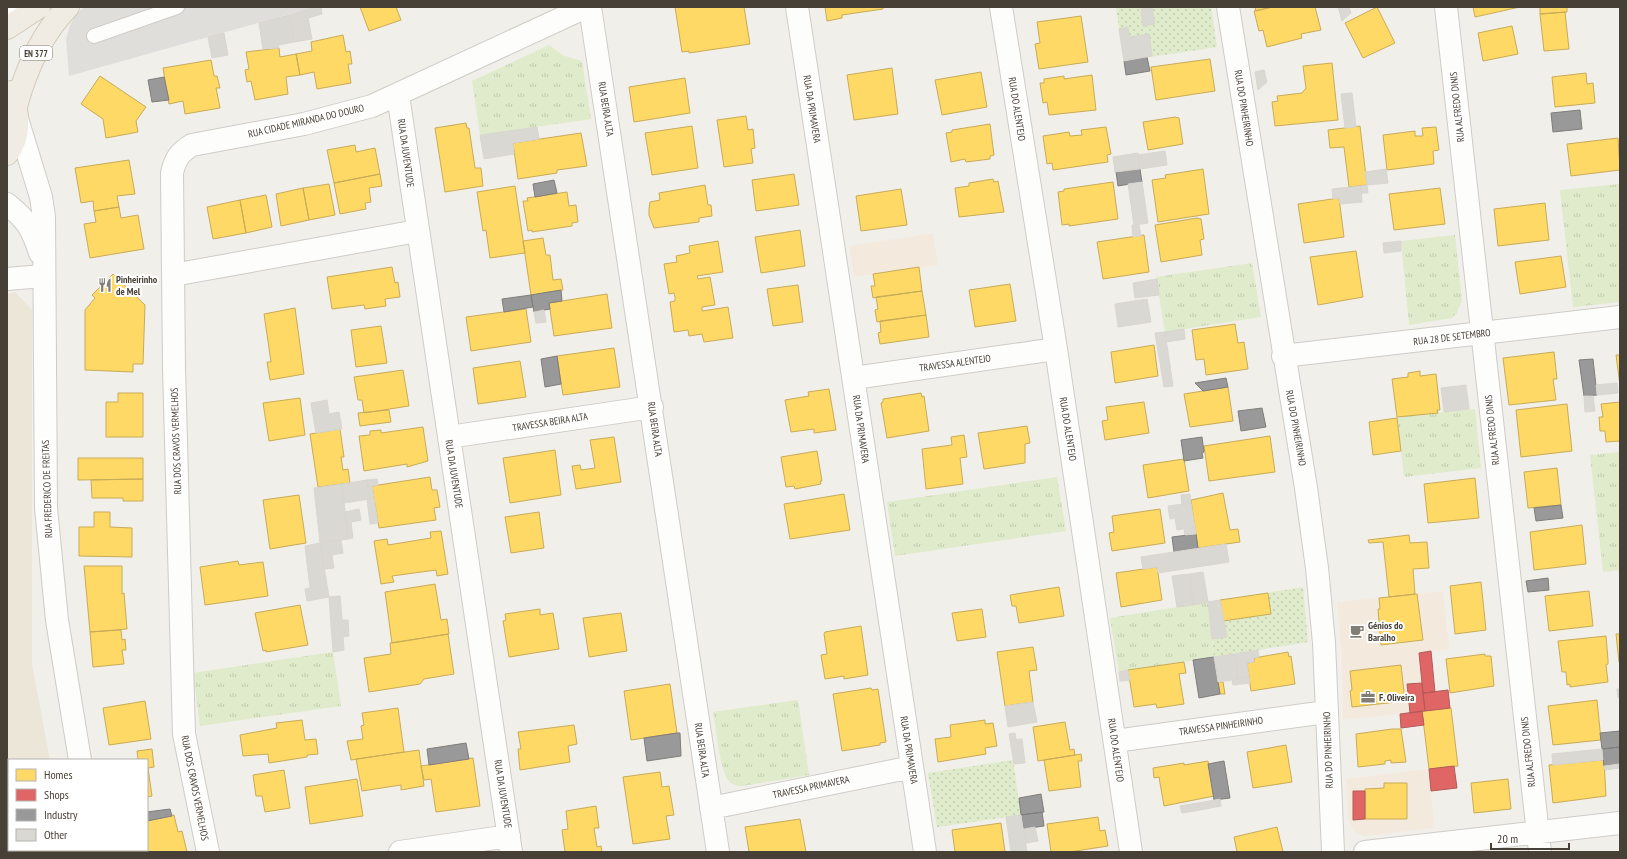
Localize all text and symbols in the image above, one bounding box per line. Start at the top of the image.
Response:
road number: EN 377 [20,46,52,60]
street label: RUA DO PINHEIRINHO [1232,69,1257,148]
street label: RUA ALFREDO DINIS [1447,71,1467,143]
street label: RUA DA PRIMAVERA [800,74,824,144]
street label: RUA DO ALENTEJO [1006,76,1029,142]
street label: RUA BEIRA ALTA [595,81,617,138]
street label: RUA CIDADE MIRANDA DO DOURO [247,101,366,141]
street label: RUA DA JUVENTUDE [395,118,417,188]
place label: Pinheirinho de Mel [116,273,158,298]
restaurant icon: Pinheirinho de Mel [97,277,113,293]
street label: RUA 28 DE SETEMBRO [1413,326,1492,348]
street label: TRAVESSA ALENTEJO [918,351,992,374]
street label: RUA DOS CRAVOS VERMELHOS [168,387,184,495]
street label: RUA DO PINHEIRINHO [1283,389,1309,468]
street label: RUA DA PRIMAVERA [850,394,872,464]
street label: RUA ALFREDO DINIS [1482,394,1502,466]
street label: RUA DO ALENTEJO [1057,396,1080,462]
street label: RUA BEIRA ALTA [645,401,665,458]
street label: TRAVESSA BEIRA ALTA [511,410,589,434]
street label: RUA DA JUVENTUDE [442,439,466,509]
street label: RUA FREDERICO DE FREITAS [39,440,55,538]
place label: Génios do Baralho [1368,619,1403,644]
cafe icon: Génios do Baralho [1349,623,1365,639]
office icon: F. Oliveira [1360,689,1376,705]
place label: F. Oliveira [1379,691,1414,704]
street label: RUA DO PINHEIRINHO [1320,711,1336,789]
street label: TRAVESSA PINHEIRINHO [1178,714,1264,738]
street label: RUA DA PRIMAVERA [897,715,921,785]
street label: RUA ALFREDO DINIS [1518,716,1538,788]
street label: RUA DO ALENTEJO [1105,717,1127,783]
street label: RUA BEIRA ALTA [692,722,712,779]
street label: RUA DOS CRAVOS VERMELHOS [178,734,212,842]
legend [8,759,148,851]
street label: RUA DA JUVENTUDE [491,759,515,829]
text: Homes [44,767,72,782]
street label: TRAVESSA PRIMAVERA [772,772,851,801]
text: Shops [44,787,69,802]
text: Industry [44,807,78,822]
scale bar [1491,825,1569,851]
text: Other [44,827,68,842]
text: 20 m [1497,831,1518,846]

